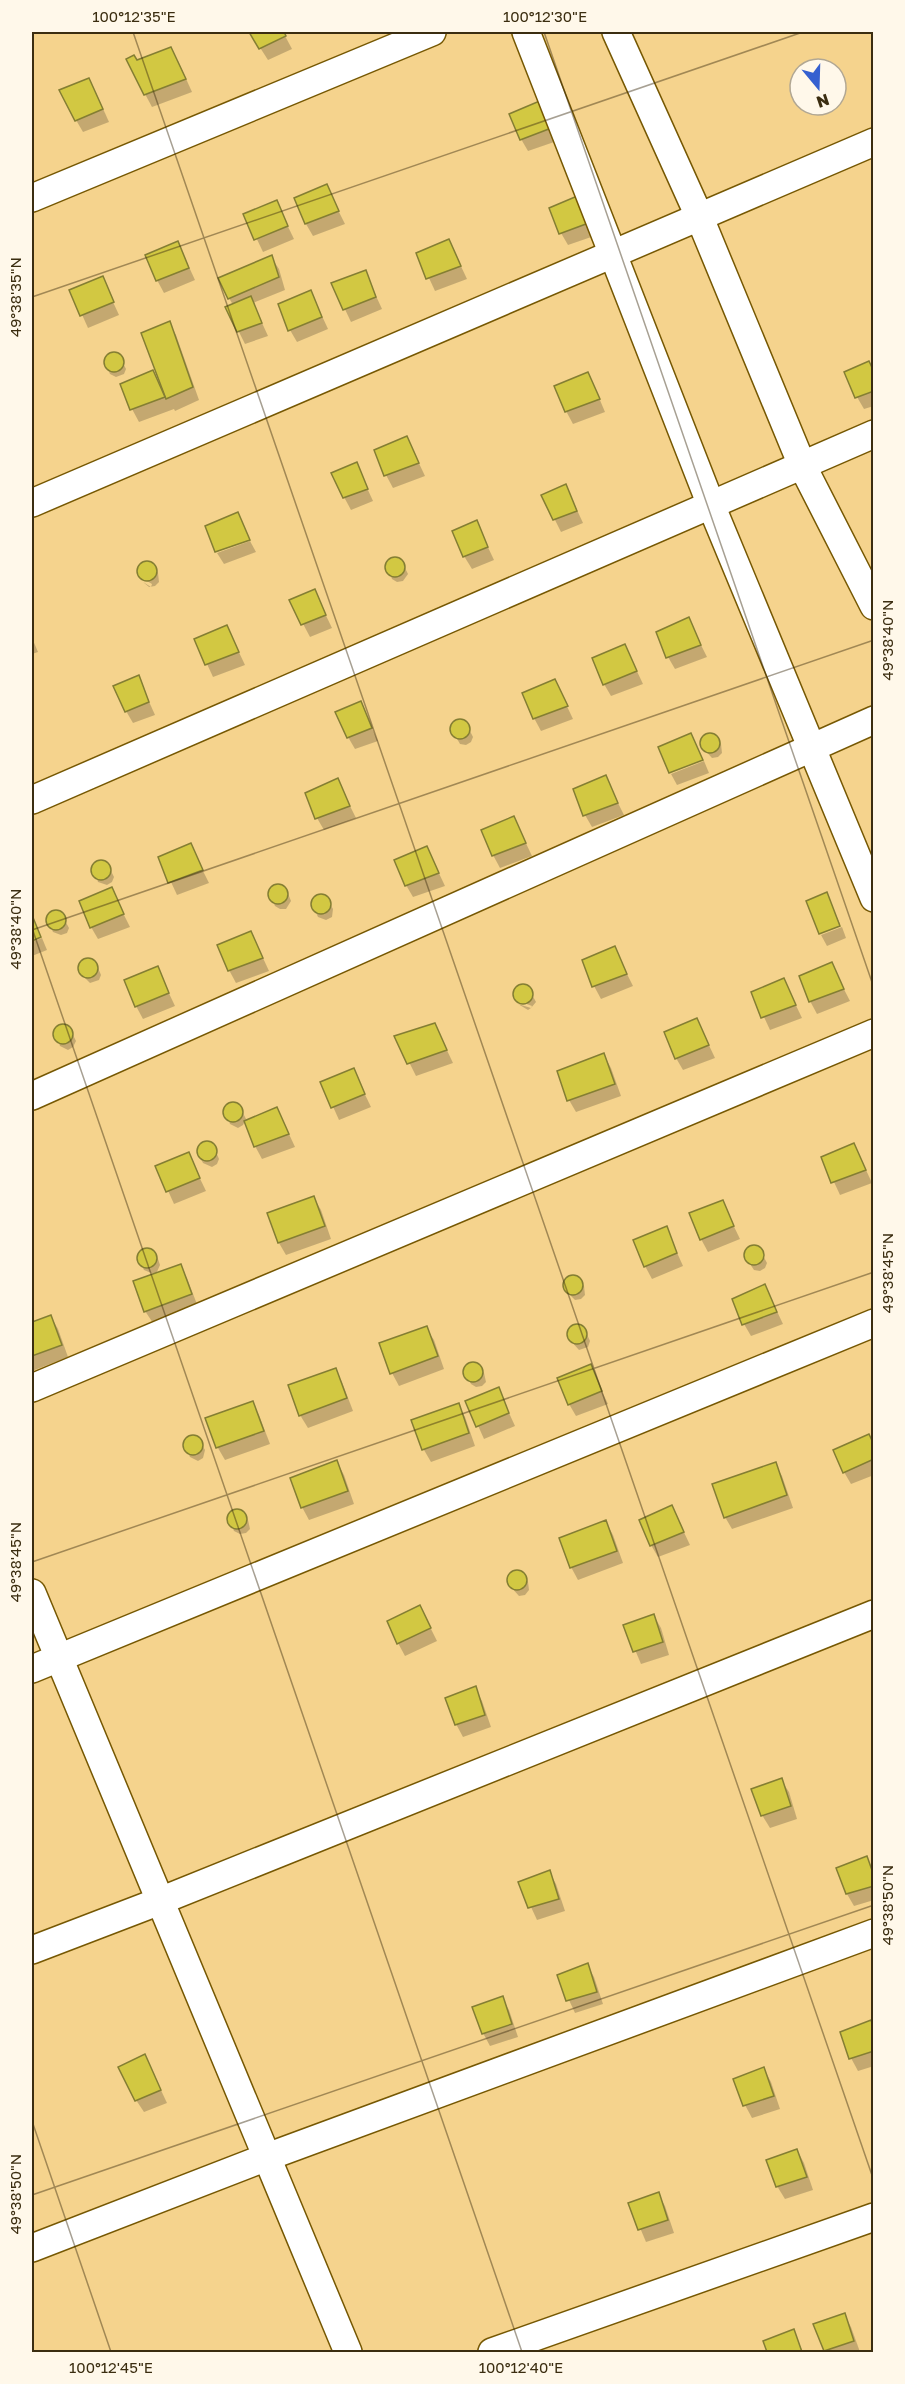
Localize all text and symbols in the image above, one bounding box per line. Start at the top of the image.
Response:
text: 100°12'35"E [92,7,176,25]
text: 100°12'30"E [503,7,587,25]
north arrow [788,57,848,117]
text: N [814,90,832,113]
text: 49°38'35"N [6,257,24,337]
text: 49°38'40"N [878,599,896,681]
text: 49°38'40"N [6,888,24,970]
text: 49°38'45"N [878,1233,896,1313]
text: 49°38'45"N [6,1522,24,1602]
text: 49°38'50"N [878,1865,896,1945]
text: 49°38'50"N [6,2154,24,2234]
text: 100°12'45"E [69,2358,153,2376]
text: 100°12'40"E [479,2358,563,2376]

